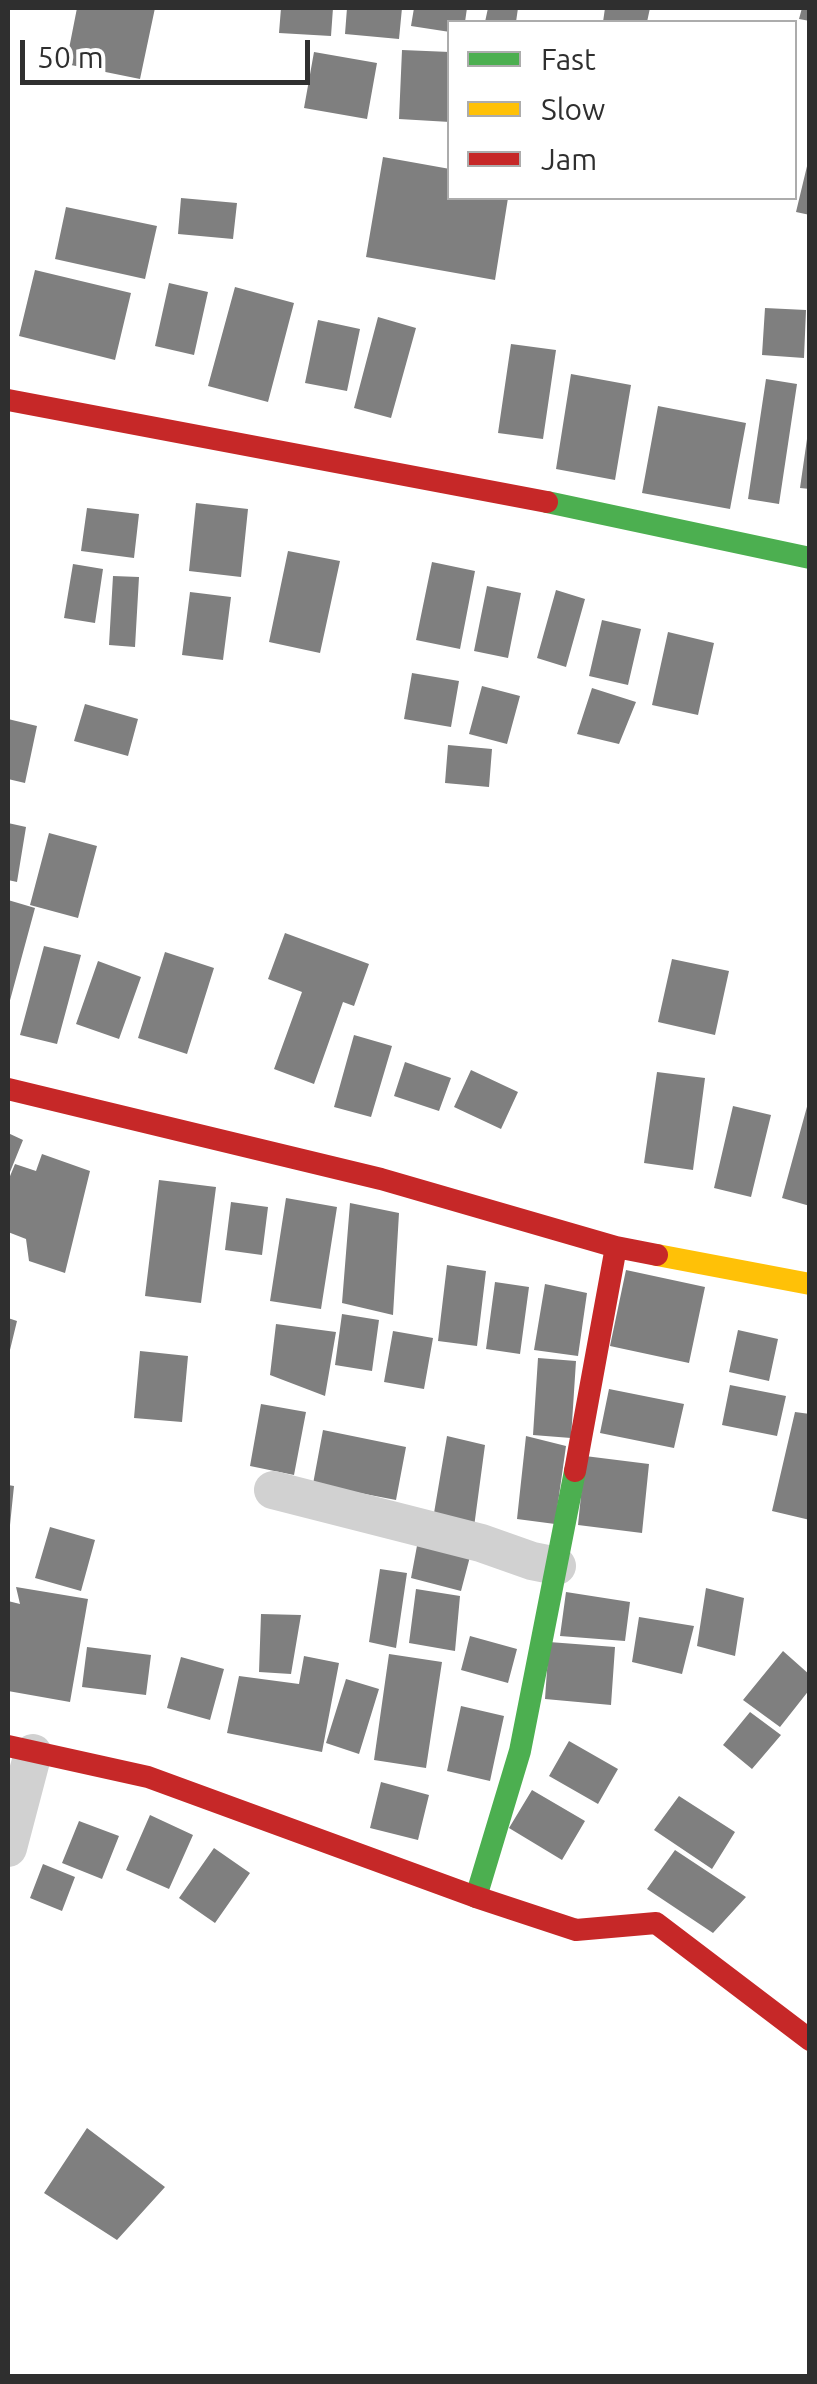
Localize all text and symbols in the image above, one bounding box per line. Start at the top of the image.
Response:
scale bar [25,20,315,82]
legend [447,20,797,200]
text: 50 m [37,40,104,74]
text: Fast [541,42,596,76]
text: Slow [541,92,605,126]
text: Jam [541,142,597,176]

